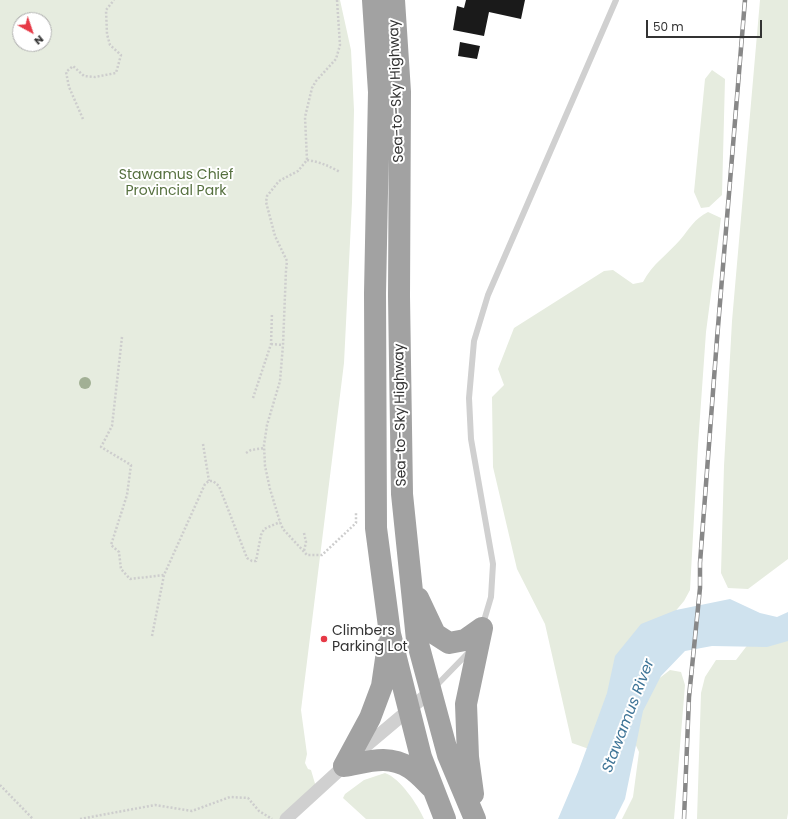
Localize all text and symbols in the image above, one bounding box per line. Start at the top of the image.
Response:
north arrow [12,12,52,52]
scale bar [648,12,764,38]
text: 50 m [653,18,684,35]
street label: Sea-to-Sky Highway [386,19,408,163]
text: N [31,32,47,49]
park label: Stawamus Chief Provincial Park [119,167,233,200]
street label: Sea-to-Sky Highway [391,343,411,487]
place label: Climbers Parking Lot [332,623,408,656]
marker: Climbers Parking Lot [319,634,329,644]
water label: Stawamus River [599,657,659,775]

